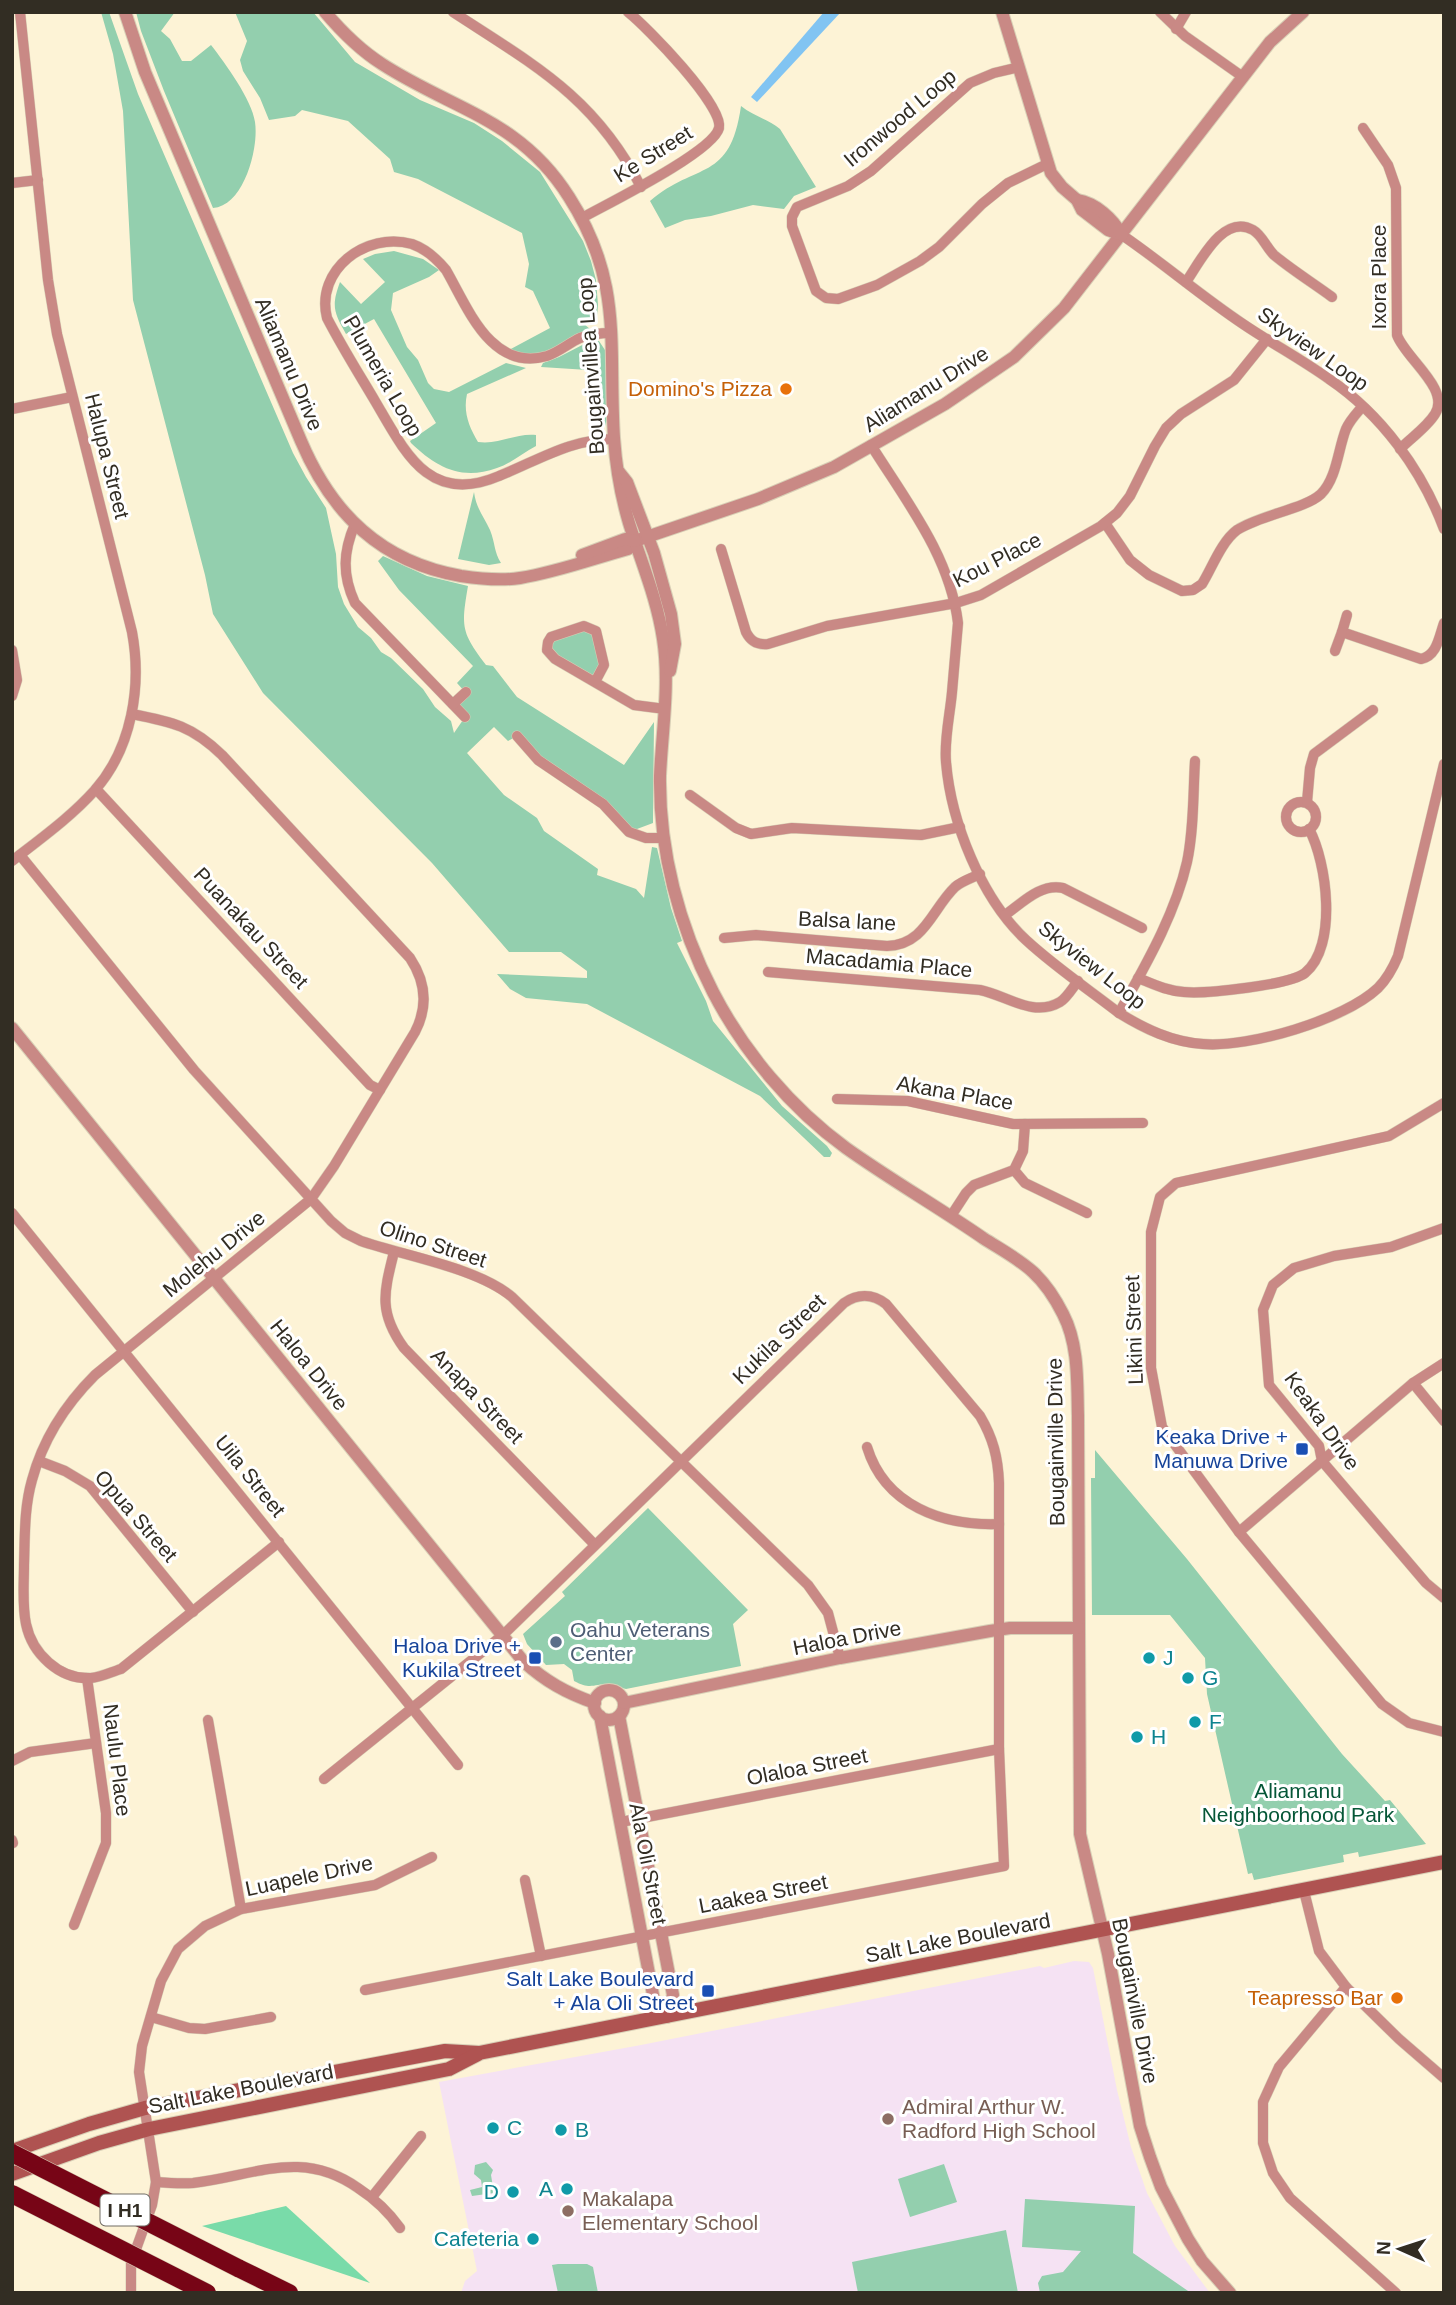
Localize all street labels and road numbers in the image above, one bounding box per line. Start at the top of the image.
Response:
street label: Ironwood Loop [839,64,960,171]
street label: Ke Street [610,121,696,187]
street label: Ixora Place [1367,224,1390,330]
street label: Bougainvillea Loop [573,277,608,455]
street label: Aliamanu Drive [251,294,328,434]
street label: Skyview Loop [1254,302,1373,395]
street label: Plumeria Loop [340,311,427,440]
street label: Aliamanu Drive [859,341,992,436]
street label: Halupa Street [81,391,134,521]
street label: Kou Place [949,528,1045,592]
street label: Puanakau Street [190,863,313,993]
street label: Balsa lane [797,906,897,935]
street label: Skyview Loop [1034,916,1150,1014]
street label: Macadamia Place [805,944,973,981]
street label: Akana Place [895,1071,1015,1114]
street label: Molehu Drive [158,1206,269,1301]
street label: Olino Street [377,1215,490,1272]
street label: Likini Street [1120,1275,1147,1385]
street label: Kukila Street [728,1289,830,1388]
street label: Haloa Drive [266,1315,353,1415]
street label: Anapa Street [427,1344,528,1448]
street label: Bougainville Drive [1043,1358,1068,1526]
street label: Keaka Drive [1280,1367,1365,1474]
street label: Uila Street [211,1430,290,1521]
street label: Opua Street [91,1465,182,1566]
street label: Haloa Drive [791,1616,903,1659]
street label: Naulu Place [99,1702,136,1818]
street label: Olaloa Street [745,1743,869,1789]
street label: Ala Oli Street [625,1801,672,1927]
street label: Luapele Drive [243,1851,375,1900]
street label: Laakea Street [697,1870,829,1917]
street label: Salt Lake Boulevard [863,1908,1052,1967]
street label: Bougainville Drive [1108,1916,1163,2086]
street label: Salt Lake Boulevard [146,2059,335,2118]
road number: I H1 [100,2194,150,2226]

